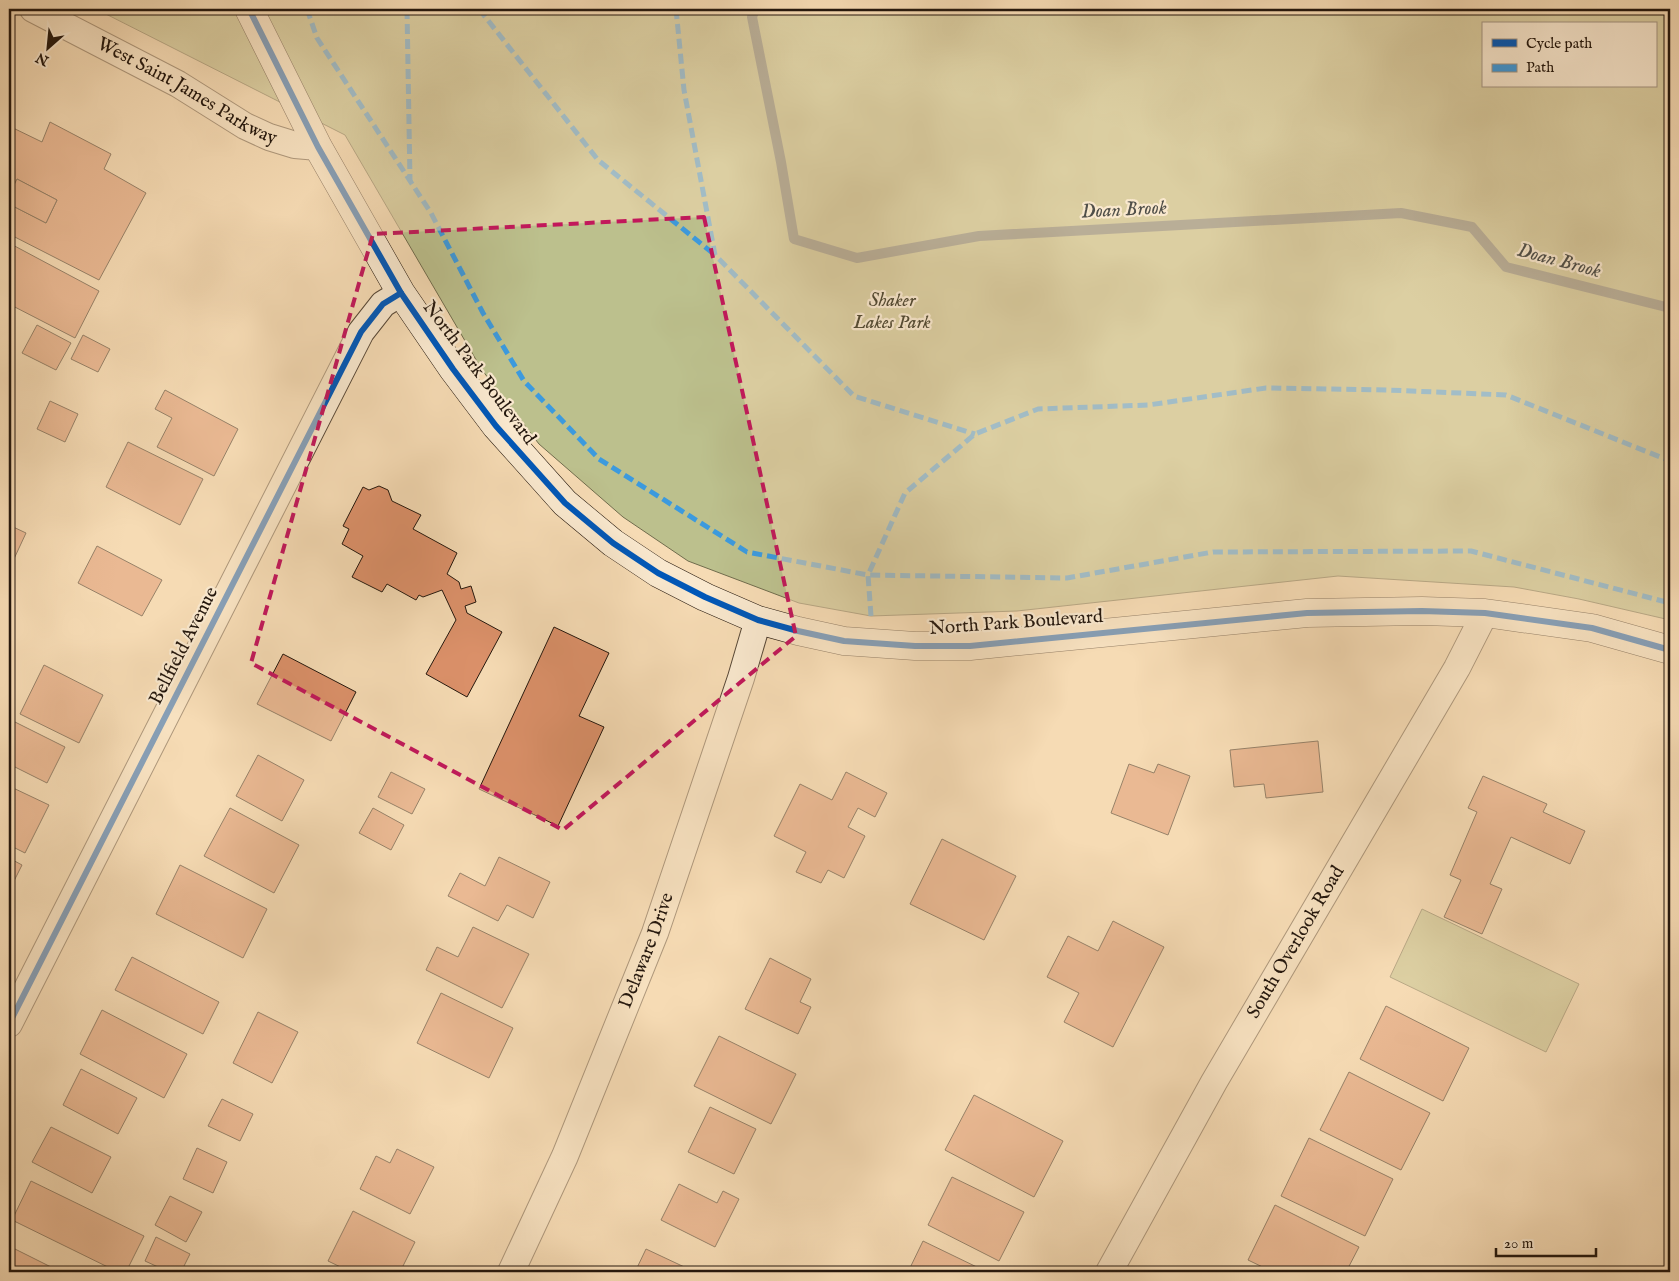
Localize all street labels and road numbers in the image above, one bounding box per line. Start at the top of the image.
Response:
street label: West Saint James Parkway [93,32,280,151]
street label: North Park Boulevard [417,296,542,450]
street label: Bellfield Avenue [144,583,224,709]
street label: North Park Boulevard [928,605,1105,641]
street label: South Overlook Road [1242,861,1351,1023]
street label: Delaware Drive [614,889,680,1012]

